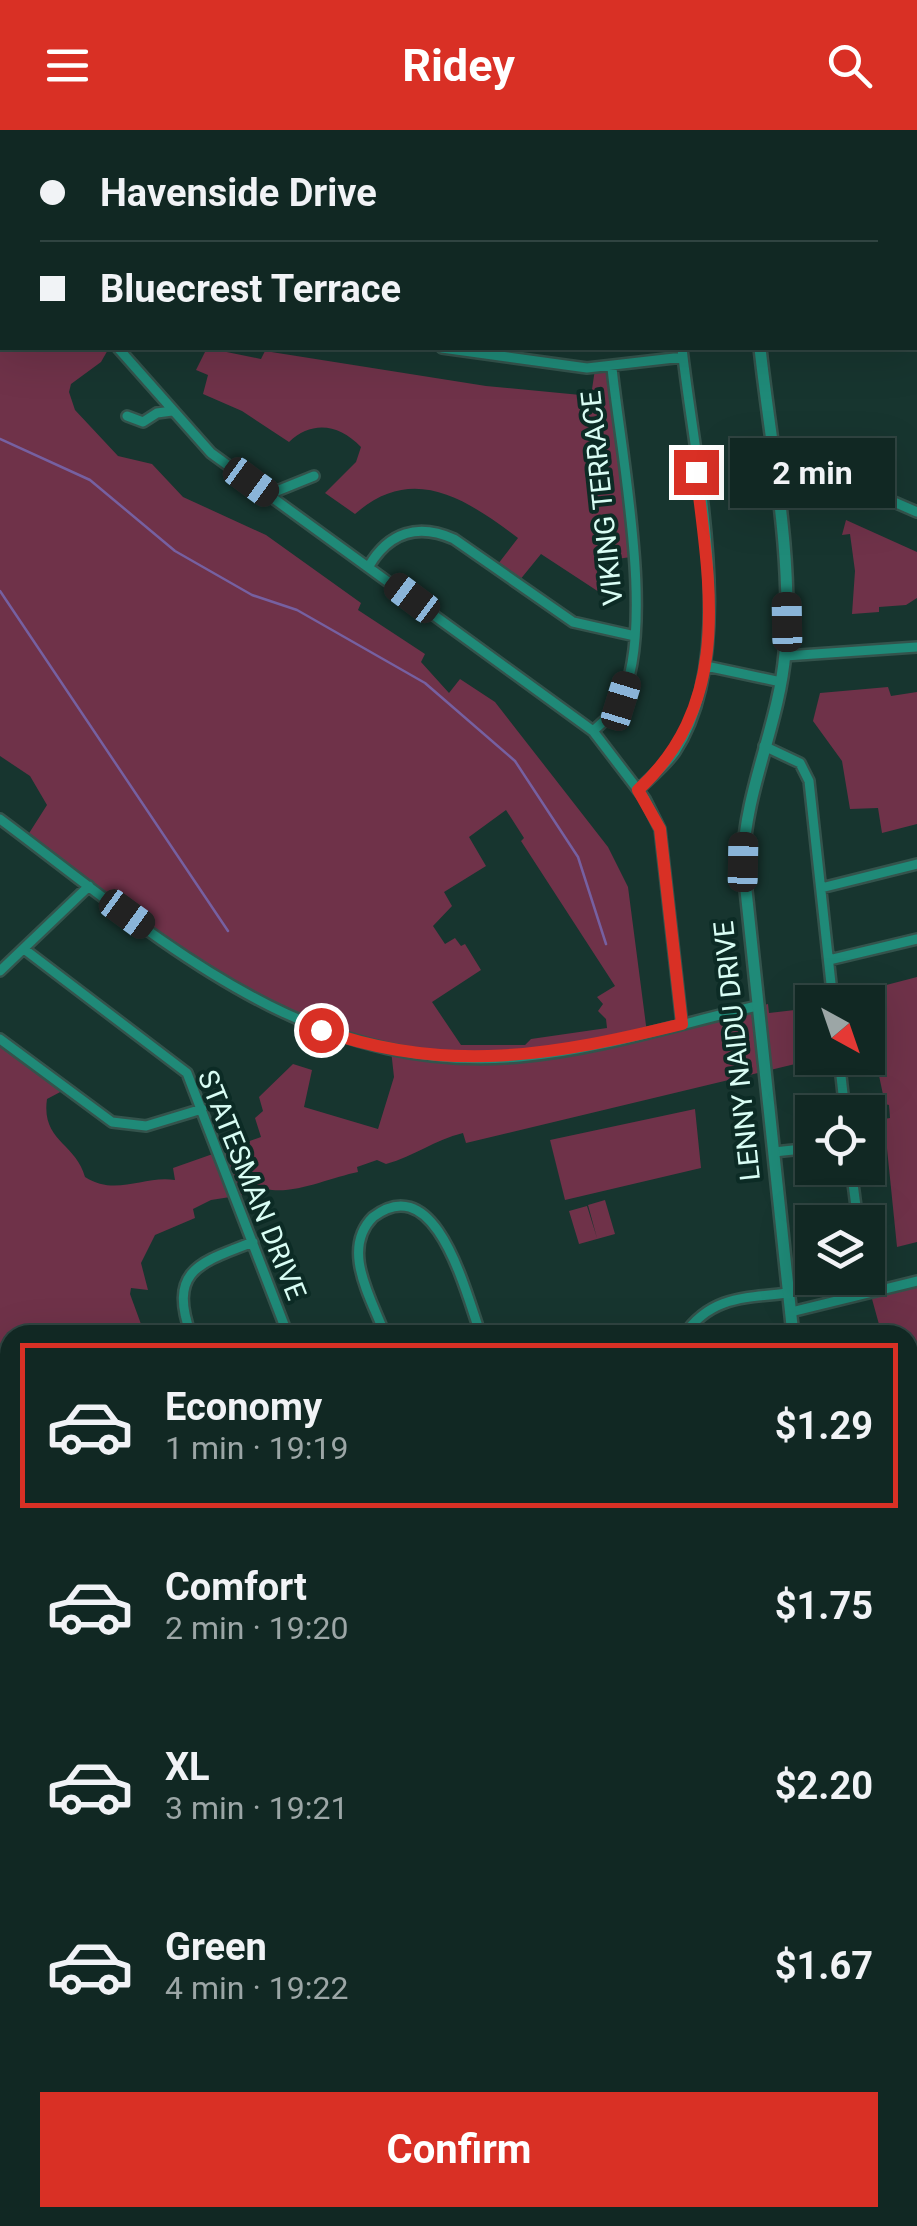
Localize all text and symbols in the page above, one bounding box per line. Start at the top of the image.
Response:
icon: menu [40,38,95,93]
icon: search [822,38,877,93]
text: Ridey [402,39,515,92]
text: Havenside Drive [100,171,377,215]
text: Bluecrest Terrace [100,267,401,311]
street label: VIKING TERRACE [574,389,630,607]
callout: 2 min [731,437,896,507]
route end [674,450,719,495]
car [218,452,284,512]
text: 2 min [772,454,853,492]
car [379,568,445,628]
car [771,592,803,652]
car [598,668,644,734]
car [727,832,759,892]
car [94,884,160,944]
street label: LENNY NAIDU DRIVE [707,920,767,1182]
north arrow [795,985,885,1075]
map controls [795,985,885,1295]
route start [299,1008,344,1053]
street label: STATESMAN DRIVE [191,1065,313,1305]
button: locate [795,1095,885,1185]
button: layers [795,1205,885,1295]
icon: car [45,1381,135,1471]
text: Economy [165,1385,322,1429]
text: $1.29 [775,1404,873,1448]
text: 1 min · 19:19 [165,1429,348,1467]
icon: car [45,1561,135,1651]
text: Comfort [165,1565,307,1609]
text: $1.75 [775,1584,873,1628]
text: 2 min · 19:20 [165,1609,348,1647]
icon: car [45,1741,135,1831]
text: XL [165,1745,210,1789]
text: $2.20 [775,1764,873,1808]
text: 3 min · 19:21 [165,1789,348,1827]
icon: car [45,1921,135,2011]
text: Green [165,1925,267,1969]
text: $1.67 [775,1944,873,1988]
text: 4 min · 19:22 [165,1969,348,2007]
button: Confirm [40,2092,878,2207]

